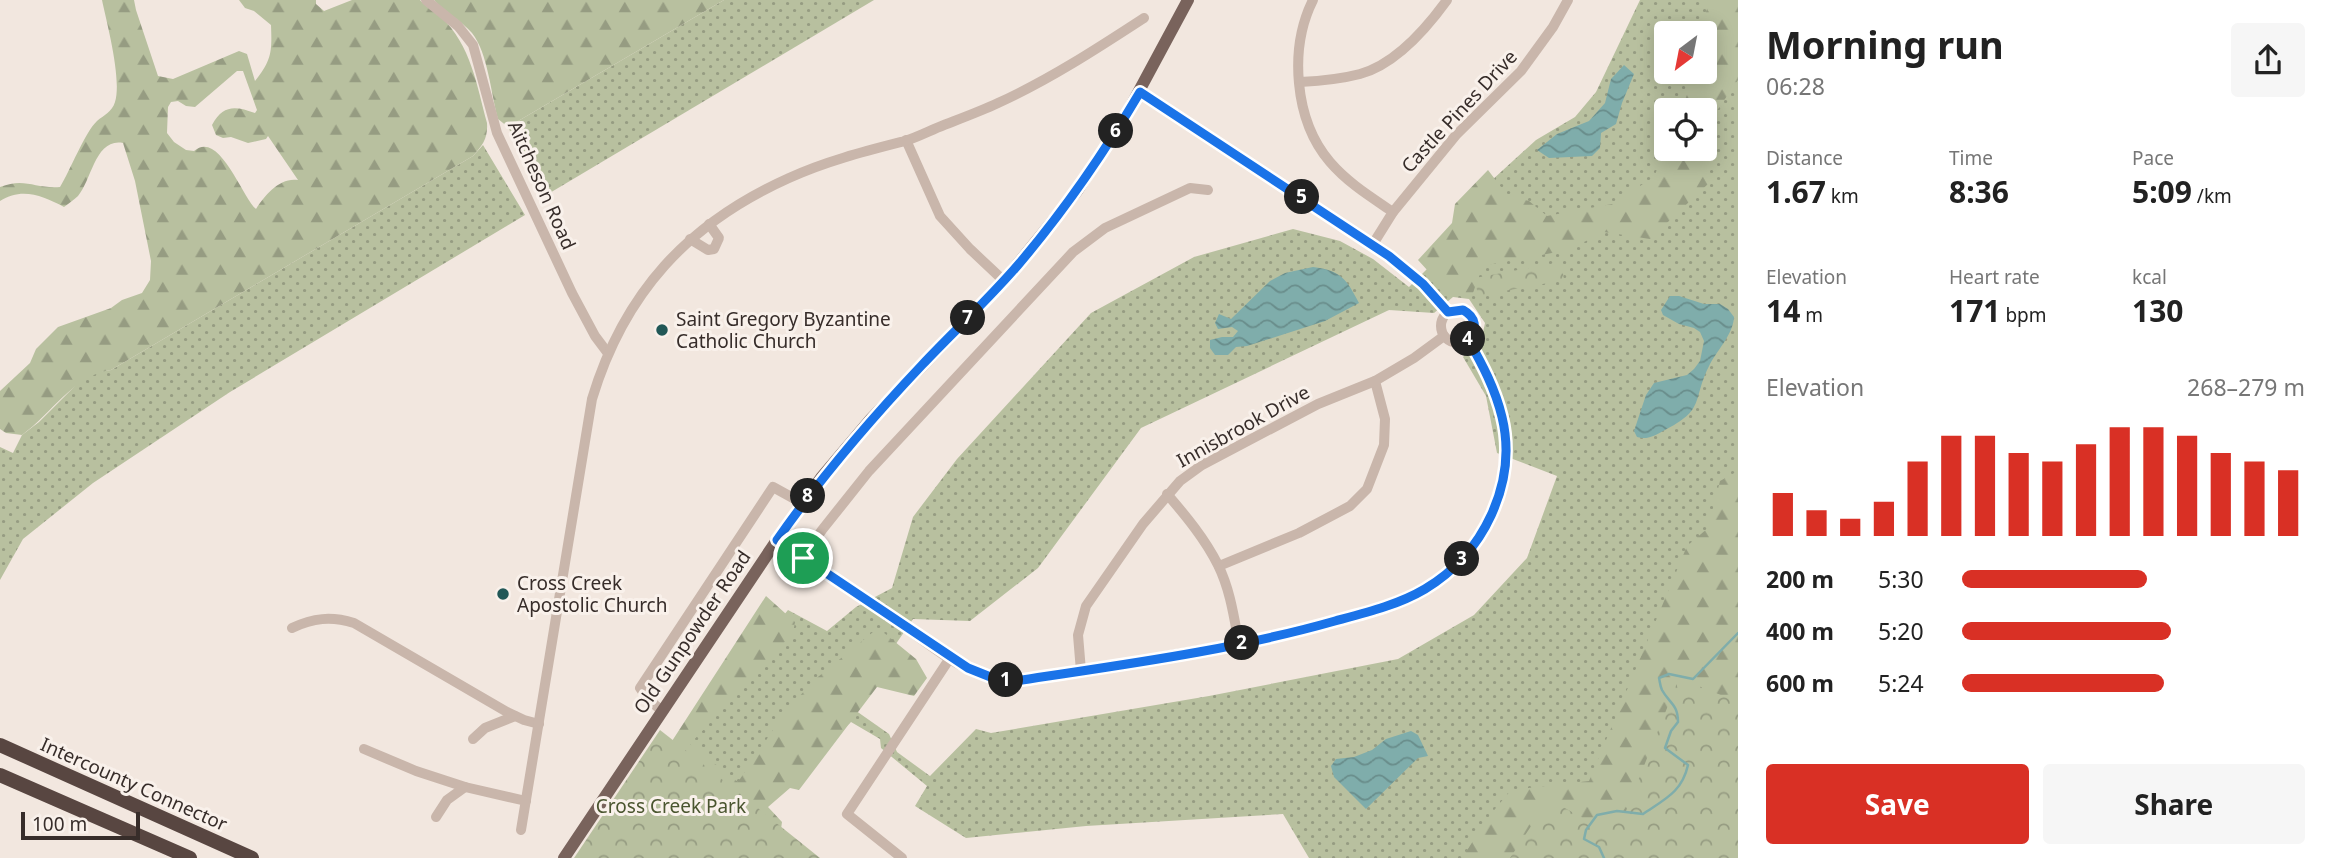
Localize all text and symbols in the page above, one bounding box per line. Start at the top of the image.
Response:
text: Morning run [1766,18,2004,70]
north arrow [1654,21,1717,84]
map controls [1654,21,1717,161]
button: share [2231,23,2305,97]
street label: Castle Pines Drive [1395,44,1523,178]
text: 06:28 [1766,70,1825,102]
button: locate [1654,98,1717,161]
pin: 6 [1098,114,1134,148]
street label: Aitcheson Road [502,116,582,254]
text: 6 [1110,117,1121,143]
text: Distance [1766,145,1843,171]
text: Time [1949,145,1993,171]
text: Pace [2132,145,2174,171]
text: 1.67 [1766,171,1826,212]
text: 8:36 [1949,171,2009,212]
text: 5:09 [2132,171,2192,212]
pin: 5 [1284,180,1320,214]
text: 5 [1296,183,1307,209]
text: km [1826,183,1859,209]
text: /km [2192,183,2232,209]
text: Elevation [1766,264,1847,290]
text: Heart rate [1949,264,2040,290]
text: kcal [2132,264,2167,290]
text: 14 [1766,290,1800,331]
text: 171 [1949,290,2000,331]
text: 130 [2132,290,2183,331]
pin: 7 [950,300,986,336]
text: m [1800,302,1823,328]
text: bpm [2000,302,2047,328]
text: 7 [962,304,973,330]
place label: Saint Gregory Byzantine Catholic Church [676,306,891,354]
marker: Saint Gregory Byzantine Catholic Church [654,322,670,338]
pin: 4 [1450,322,1486,356]
text: 4 [1462,325,1473,351]
text: Elevation [1766,371,1864,403]
text: 268–279 m [2187,371,2305,403]
street label: Innisbrook Drive [1172,379,1314,473]
pin: 8 [790,478,826,514]
text: 8 [802,482,813,508]
pin [773,528,833,588]
icon: arrive [784,539,822,577]
pin: 3 [1444,542,1480,576]
street label: Old Gunpowder Road [627,545,757,719]
text: 3 [1456,545,1467,571]
text: 200 m [1766,563,1834,595]
text: 5:30 [1878,563,1924,595]
place label: Cross Creek Apostolic Church [517,570,667,618]
marker: Cross Creek Apostolic Church [495,586,511,602]
text: 400 m [1766,615,1834,647]
text: 5:20 [1878,615,1924,647]
pin: 2 [1224,626,1260,660]
text: 2 [1236,629,1247,655]
pin: 1 [988,662,1024,698]
text: 1 [1000,666,1011,692]
text: 600 m [1766,667,1834,699]
text: 5:24 [1878,667,1924,699]
street label: Intercounty Connector [37,731,232,837]
button: Save [1766,764,2029,844]
button: Share [2043,764,2305,844]
park label: Cross Creek Park [596,793,746,819]
scale bar [21,809,140,841]
text: 100 m [32,811,87,837]

